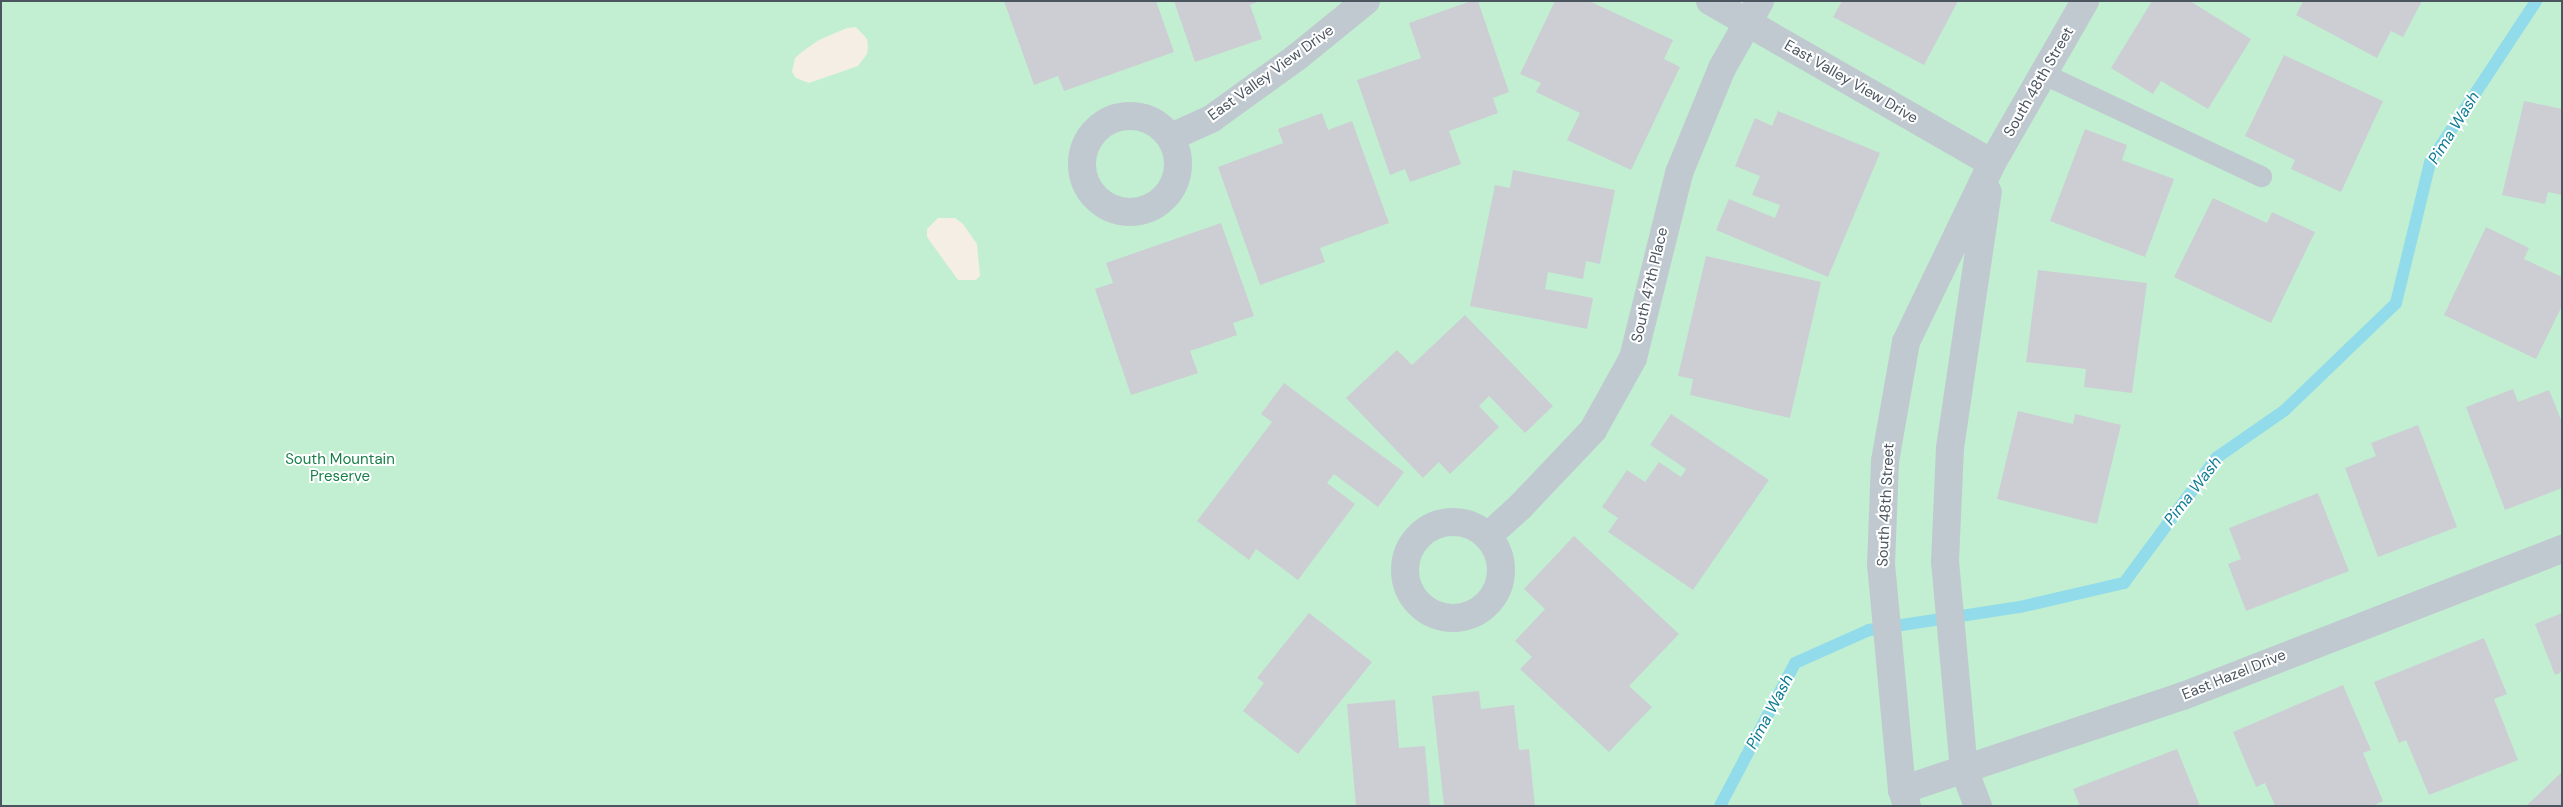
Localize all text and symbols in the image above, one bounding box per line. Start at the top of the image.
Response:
street label: East Valley View Drive [1205,21,1337,125]
street label: South 48th Street [2000,24,2078,140]
street label: East Valley View Drive [1781,36,1921,128]
water label: Pima Wash [2424,88,2484,168]
street label: South 47th Place [1628,226,1672,344]
street label: South 48th Street [1874,443,1898,567]
park label: South Mountain Preserve [285,450,395,485]
water label: Pima Wash [2160,453,2226,529]
street label: East Hazel Drive [2179,646,2289,704]
water label: Pima Wash [1742,671,1798,753]

